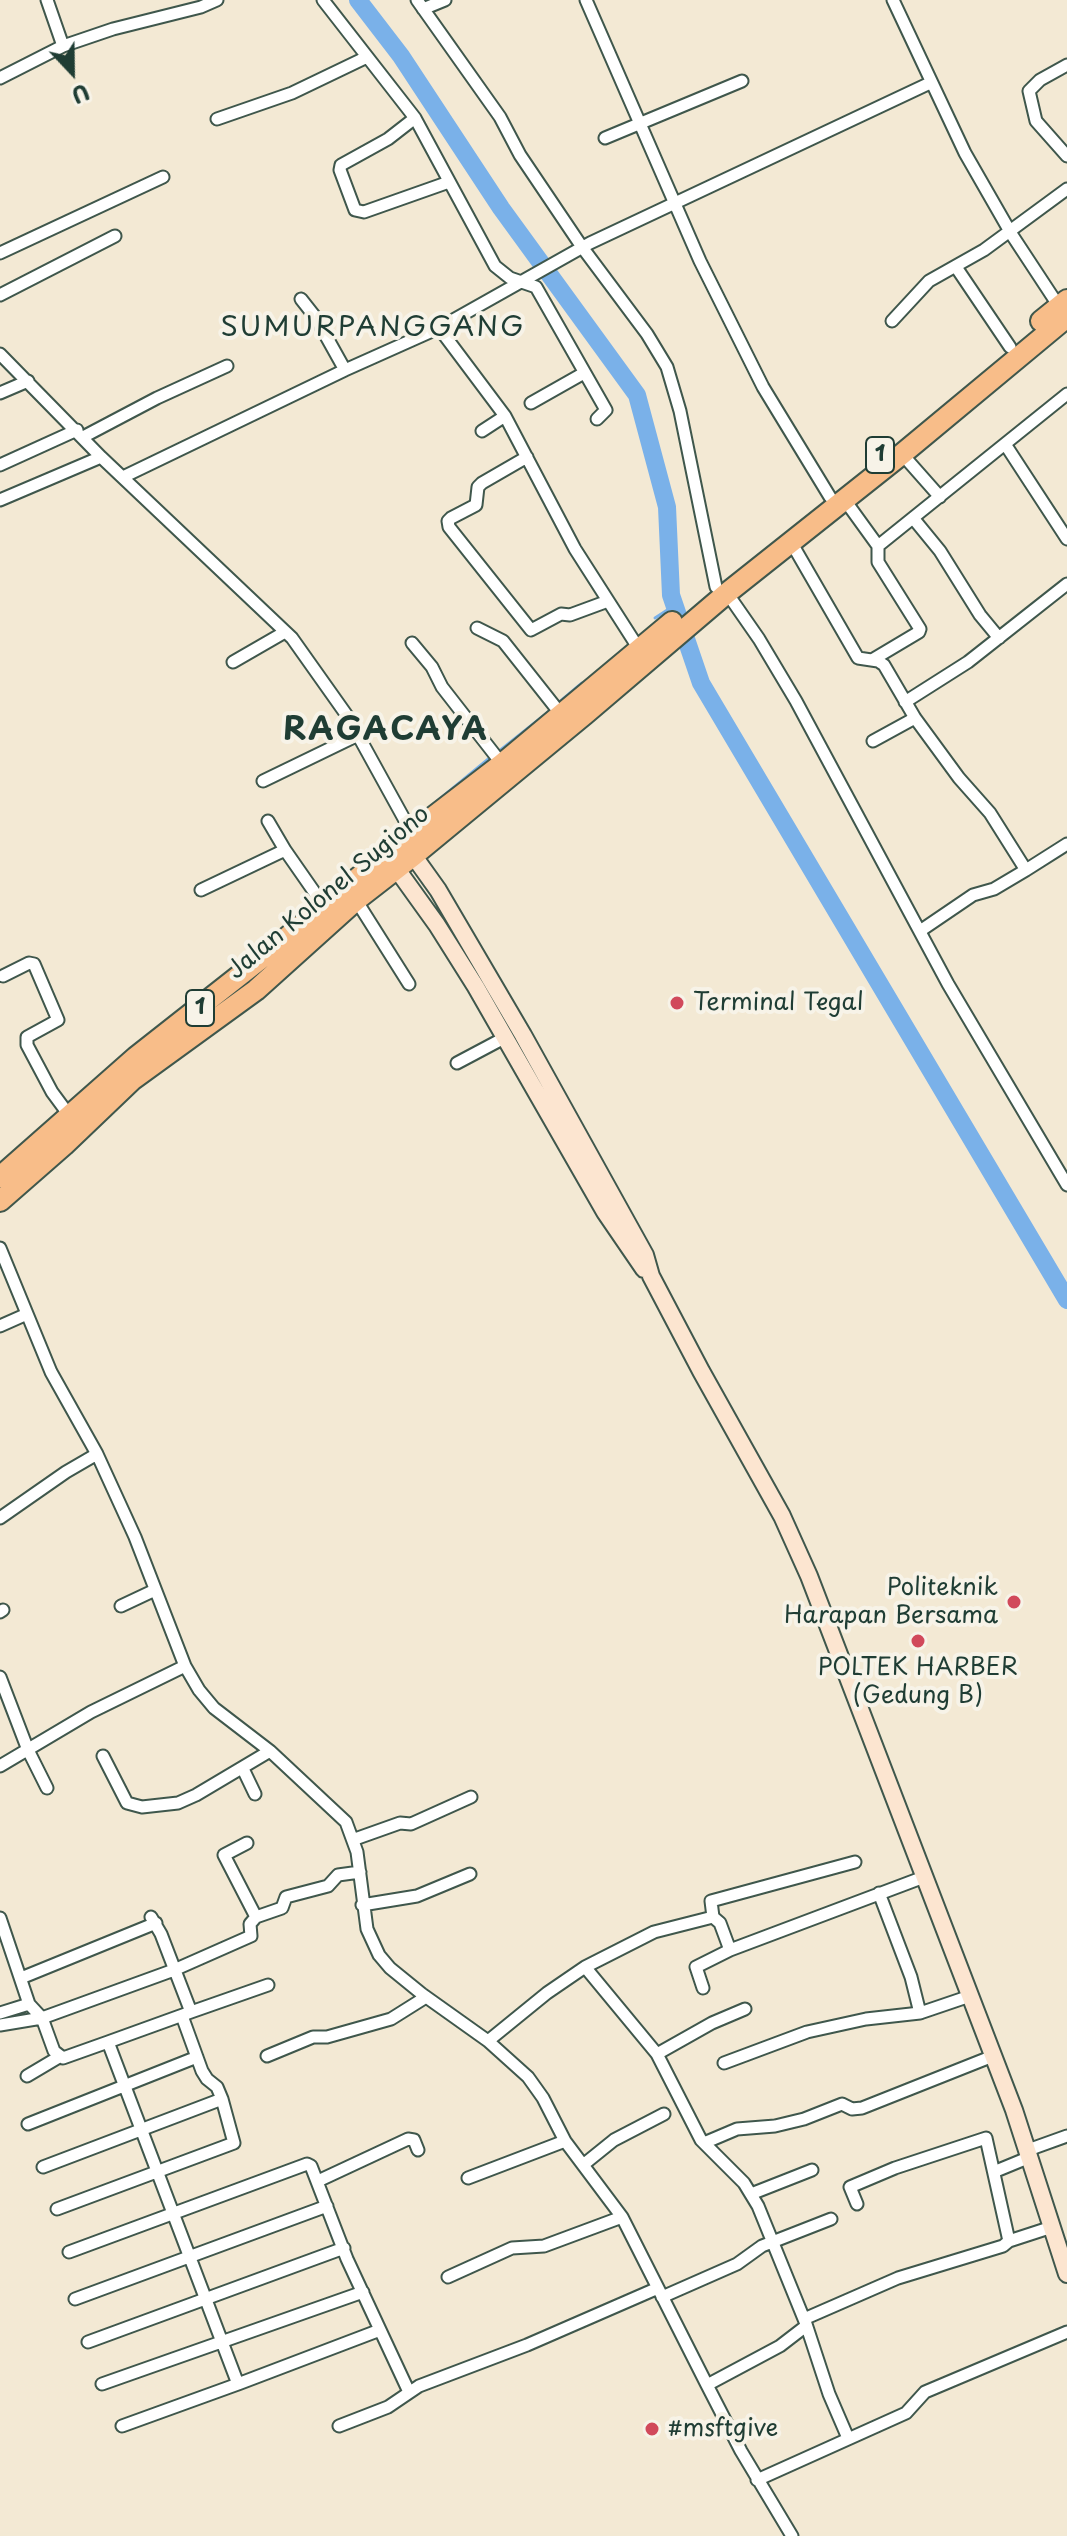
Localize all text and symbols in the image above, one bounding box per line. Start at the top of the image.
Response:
north arrow [32,32,112,112]
text: U [67,76,95,113]
district label: SUMURPANGGANG [220,311,526,345]
road number: 1 [866,437,894,473]
district label: RAGACAYA [284,712,488,750]
street label: Jalan Kolonel Sugiono [222,800,436,986]
place label: Terminal Tegal [693,989,864,1017]
road number: 1 [186,990,214,1026]
marker: Terminal Tegal [668,994,686,1012]
place label: Politeknik Harapan Bersama [784,1574,998,1630]
marker: Politeknik Harapan Bersama [1005,1593,1023,1611]
marker: POLTEK HARBER (Gedung B) [909,1632,927,1650]
place label: POLTEK HARBER (Gedung B) [818,1654,1018,1710]
place label: #msftgive [668,2415,778,2443]
marker: #msftgive [643,2420,661,2438]

